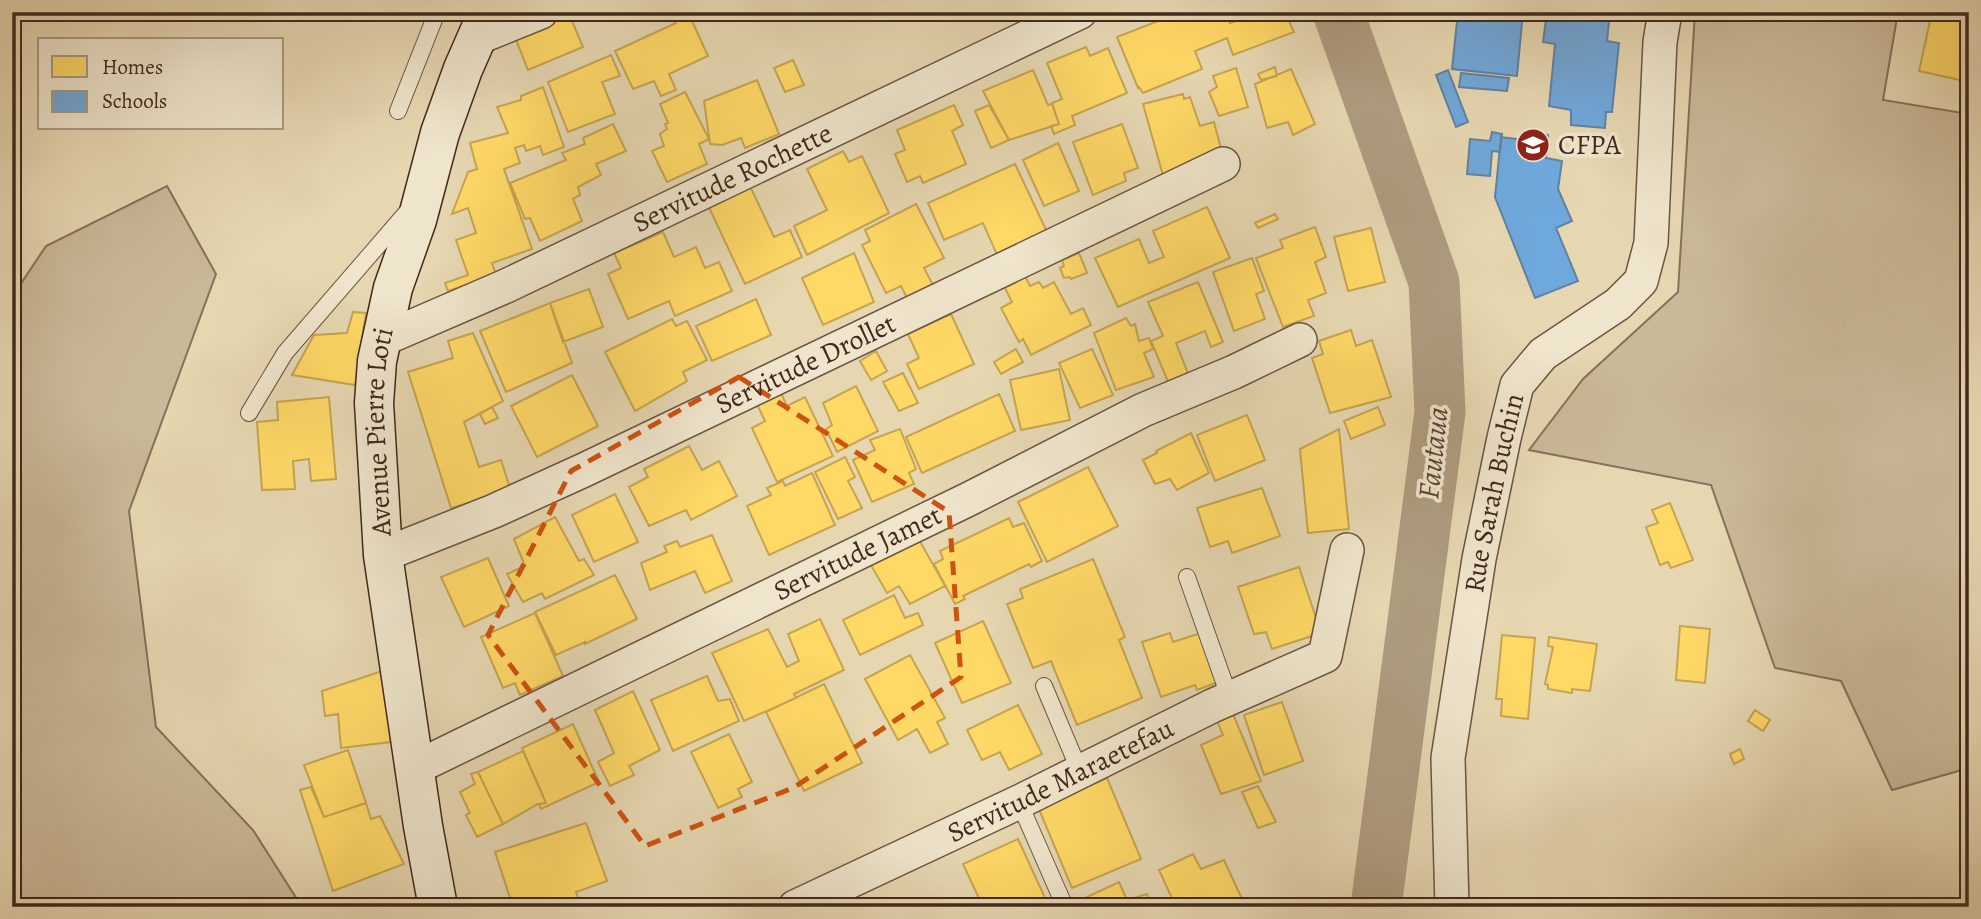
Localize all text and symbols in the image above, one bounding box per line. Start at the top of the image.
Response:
legend [38,38,284,130]
text: Homes [102,53,163,81]
text: Schools [102,87,167,115]
street label: Servitude Rochette [626,114,838,242]
school or university icon: CFPA [1514,126,1552,164]
place label: CFPA [1558,126,1622,164]
street label: Servitude Drollet [709,305,902,423]
street label: Avenue Pierre Loti [355,324,403,538]
street label: Rue Sarah Buchin [1455,389,1533,595]
water label: Fautaua [1408,405,1458,501]
street label: Servitude Jamet [767,496,948,610]
street label: Servitude Maraetefau [941,709,1181,852]

